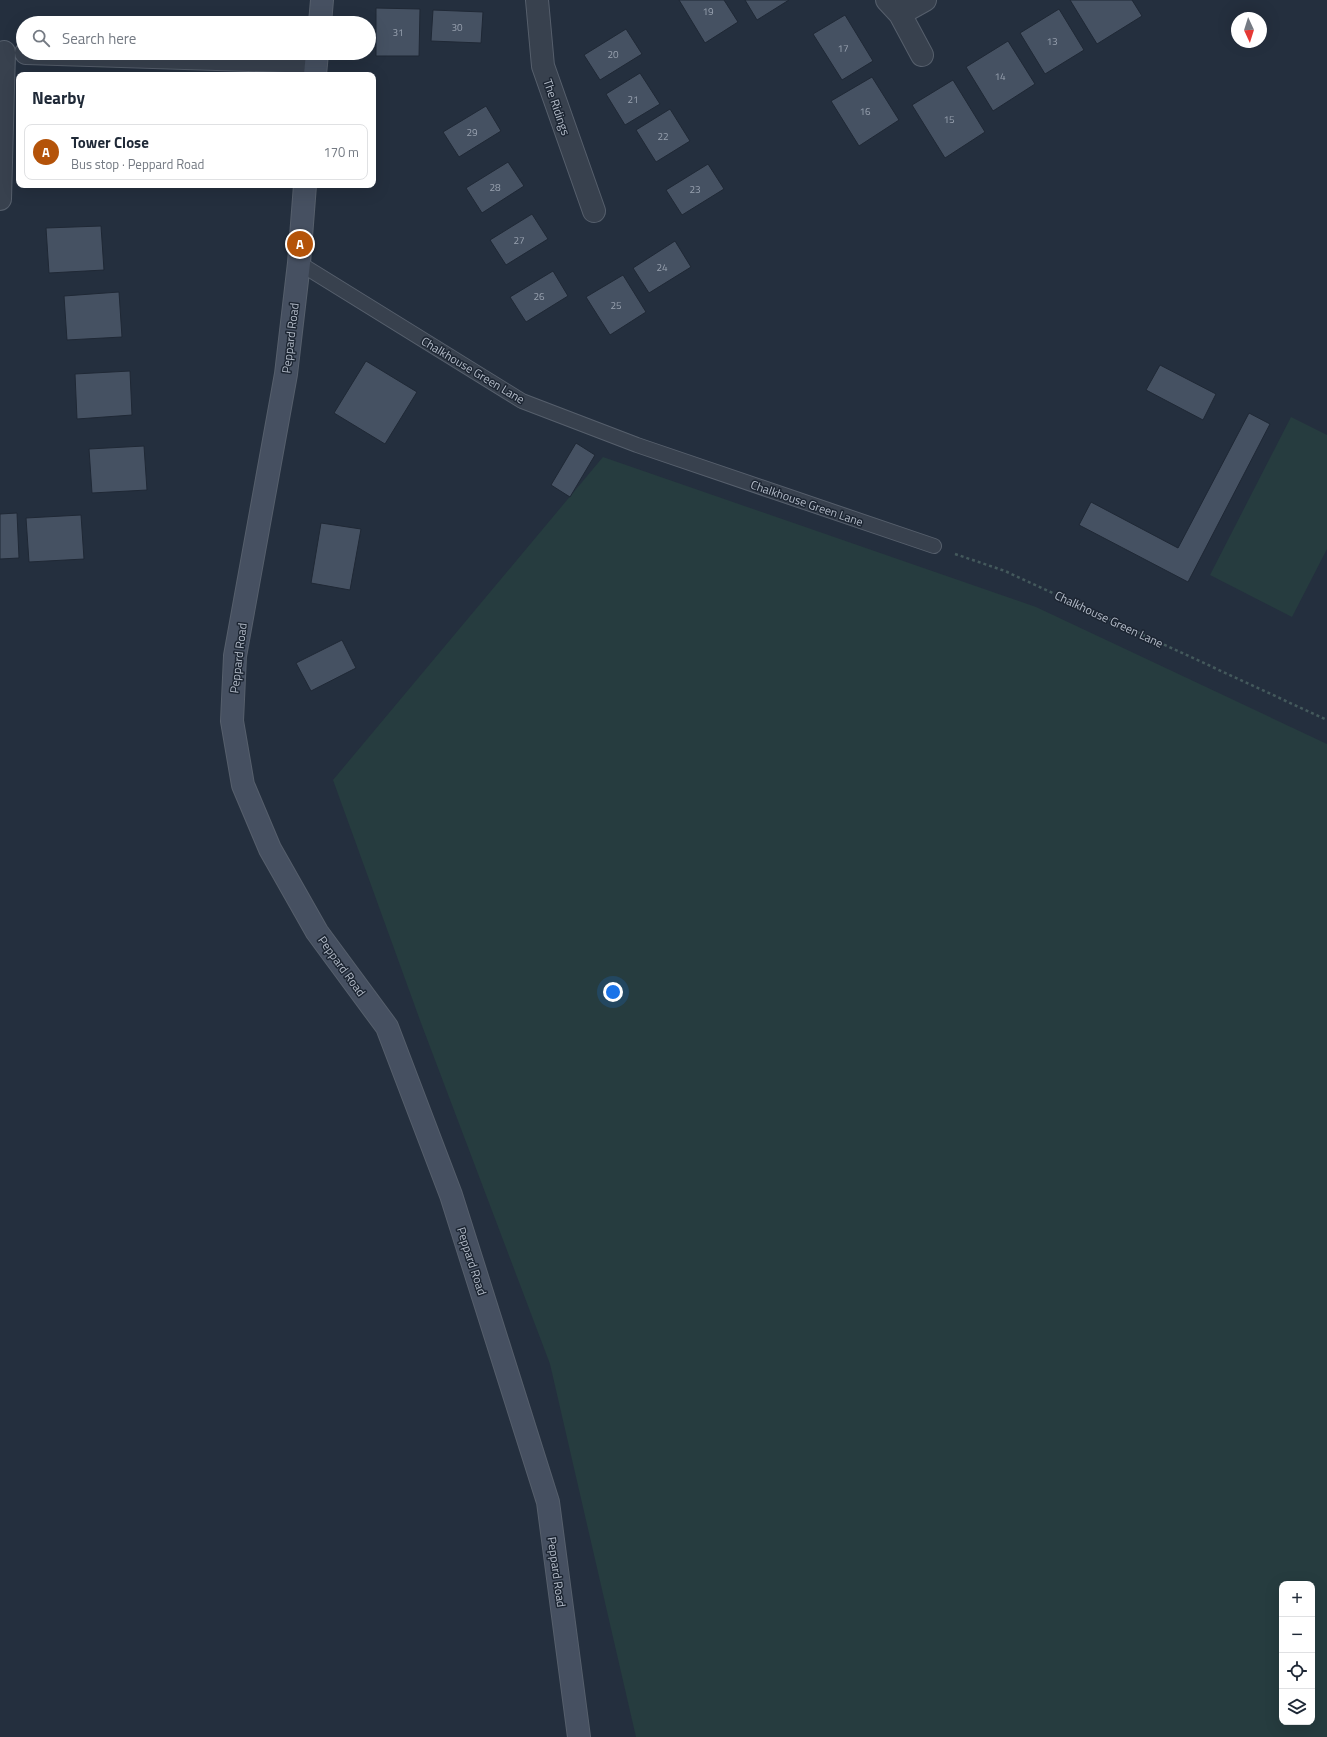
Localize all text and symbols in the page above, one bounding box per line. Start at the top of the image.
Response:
house number: 19 [702,4,714,19]
north arrow [1231,12,1267,48]
search box [16,16,376,60]
house number: 30 [451,20,463,35]
house number: 31 [392,25,404,40]
icon: search [30,27,52,49]
text: Search here [62,27,136,50]
house number: 13 [1046,34,1058,49]
house number: 17 [837,41,849,56]
house number: 20 [607,47,619,62]
house number: 14 [994,69,1006,84]
street label: The Ridings [538,76,576,138]
text: Nearby [32,85,85,111]
house number: 21 [627,92,639,107]
house number: 16 [859,104,871,119]
house number: 15 [943,112,955,127]
house number: 29 [466,125,478,140]
house number: 22 [657,129,669,144]
text: Tower Close [71,131,149,154]
text: A [42,142,50,162]
text: 170 m [323,142,359,162]
text: Bus stop · Peppard Road [71,154,204,174]
house number: 28 [489,180,501,195]
house number: 23 [689,182,701,197]
pin: A [287,229,313,259]
house number: 27 [513,233,525,248]
house number: 24 [656,260,668,275]
house number: 26 [533,289,545,304]
house number: 25 [610,298,622,313]
street label: Peppard Road [276,302,304,374]
street label: Chalkhouse Green Lane [418,332,528,408]
street label: Chalkhouse Green Lane [748,475,866,531]
street label: Chalkhouse Green Lane [1052,585,1166,653]
street label: Peppard Road [224,622,252,694]
street label: Peppard Road [314,932,370,1000]
your location [603,982,623,1002]
street label: Peppard Road [452,1224,492,1298]
street label: Peppard Road [543,1536,571,1608]
map controls [1279,1581,1315,1725]
button: + [1279,1581,1315,1617]
button: − [1279,1617,1315,1653]
button: locate [1279,1653,1315,1689]
button: layers [1279,1689,1315,1725]

